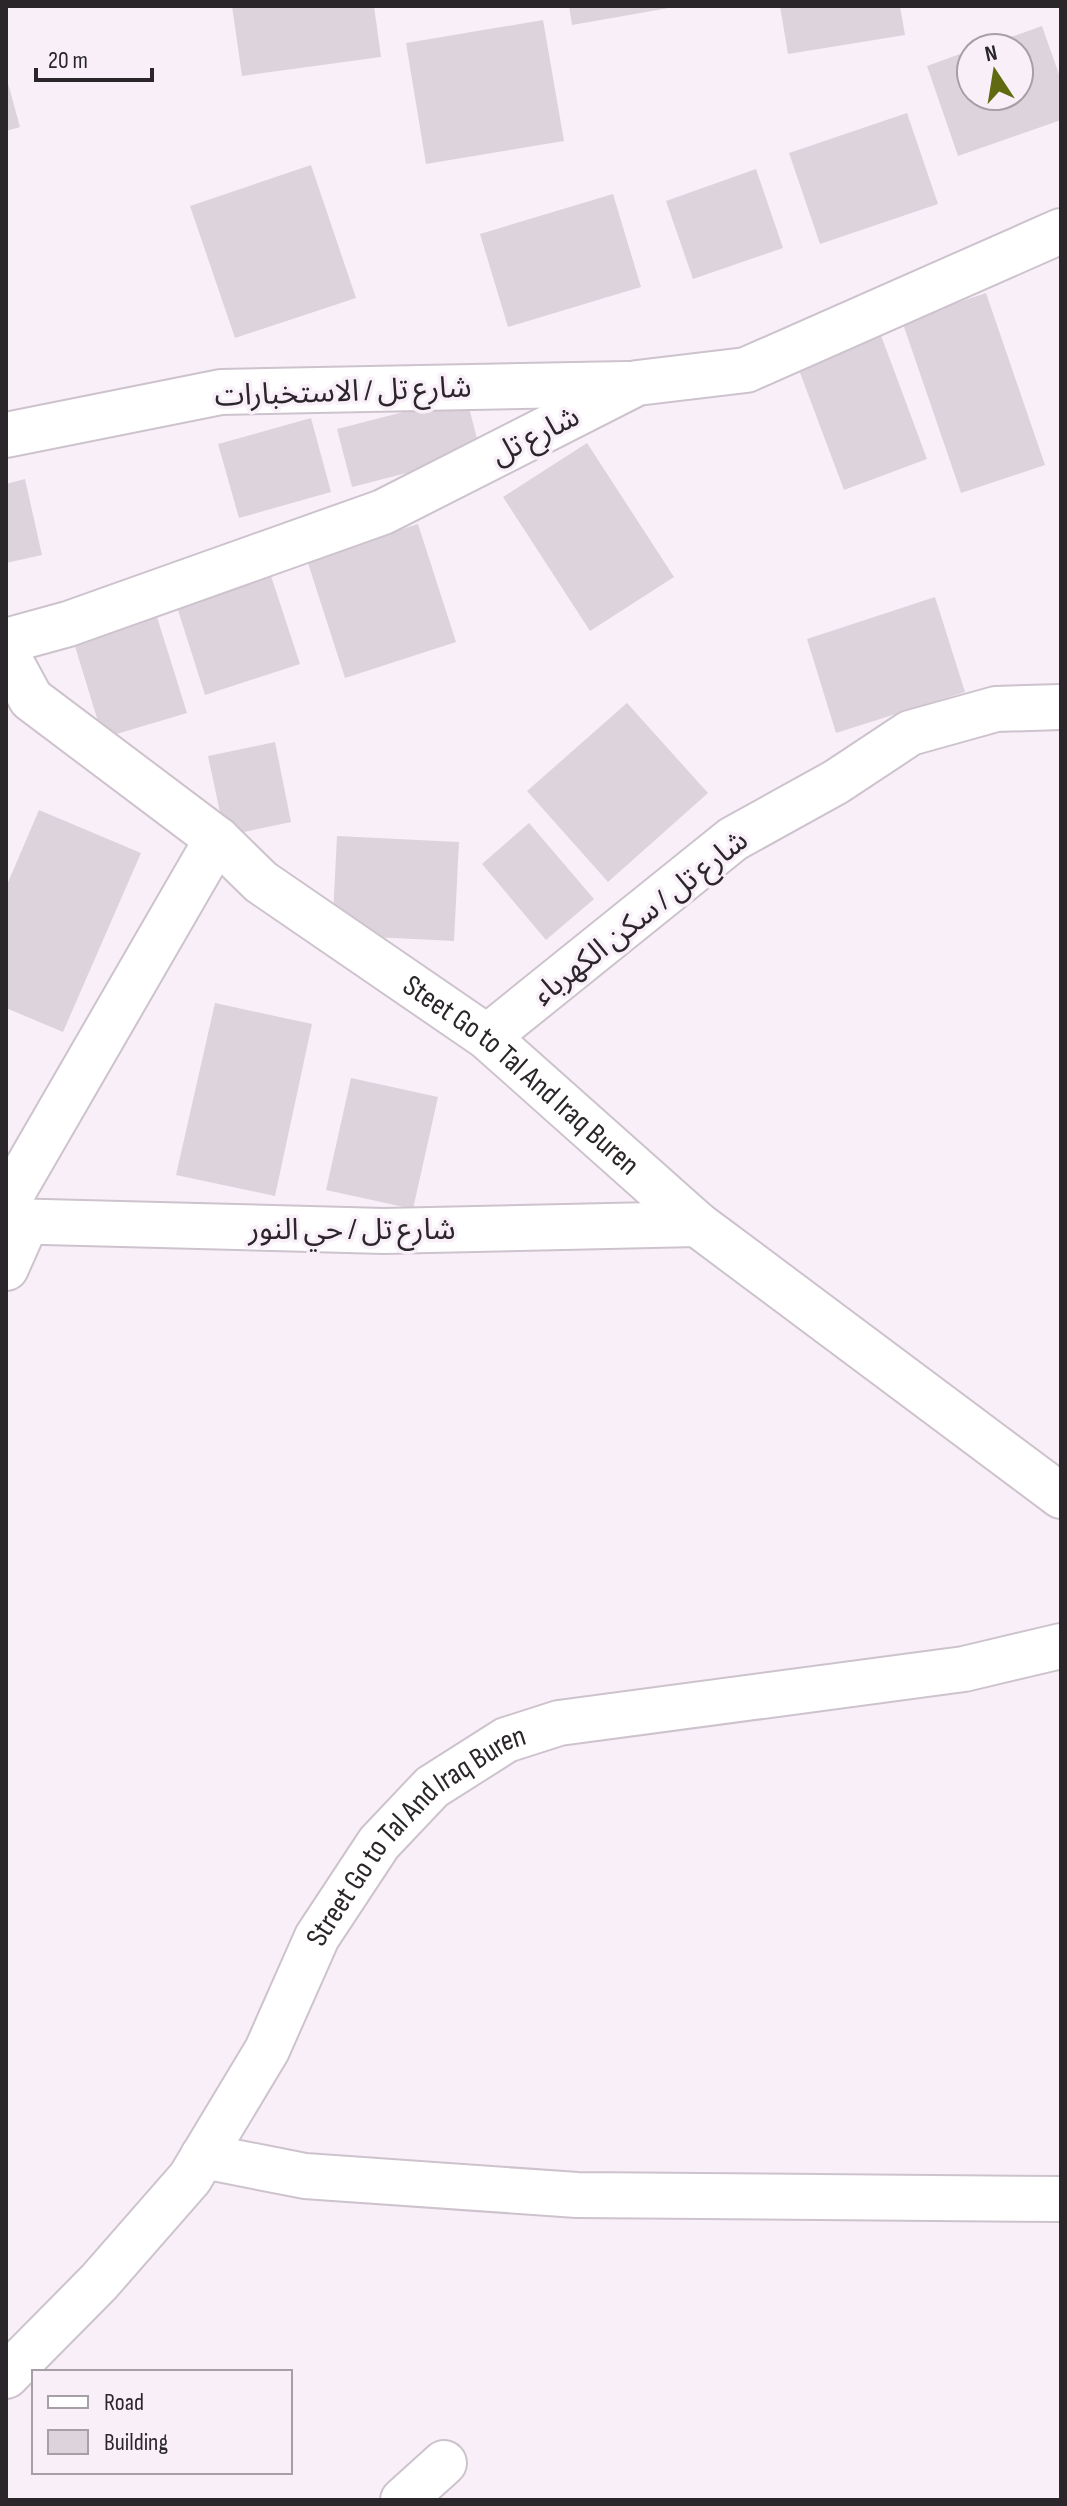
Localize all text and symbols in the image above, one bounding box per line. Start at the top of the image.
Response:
scale bar [36,32,152,82]
north arrow [955,32,1035,112]
text: N [983,39,1000,68]
text: 20 m [48,46,88,75]
street label: شارع تل / الاستخبارات [214,370,472,417]
street label: شارع تل [485,398,587,476]
street label: شارع تل / سكن الكهرباء [526,823,757,1015]
street label: Steet Go to Tal And Iraq Buren [396,968,646,1183]
street label: شارع تل / حي النور [247,1212,456,1252]
street label: Street Go to Tal And Iraq Buren [298,1718,530,1951]
legend [32,2370,292,2474]
text: Road [104,2388,144,2417]
text: Building [104,2428,168,2457]

